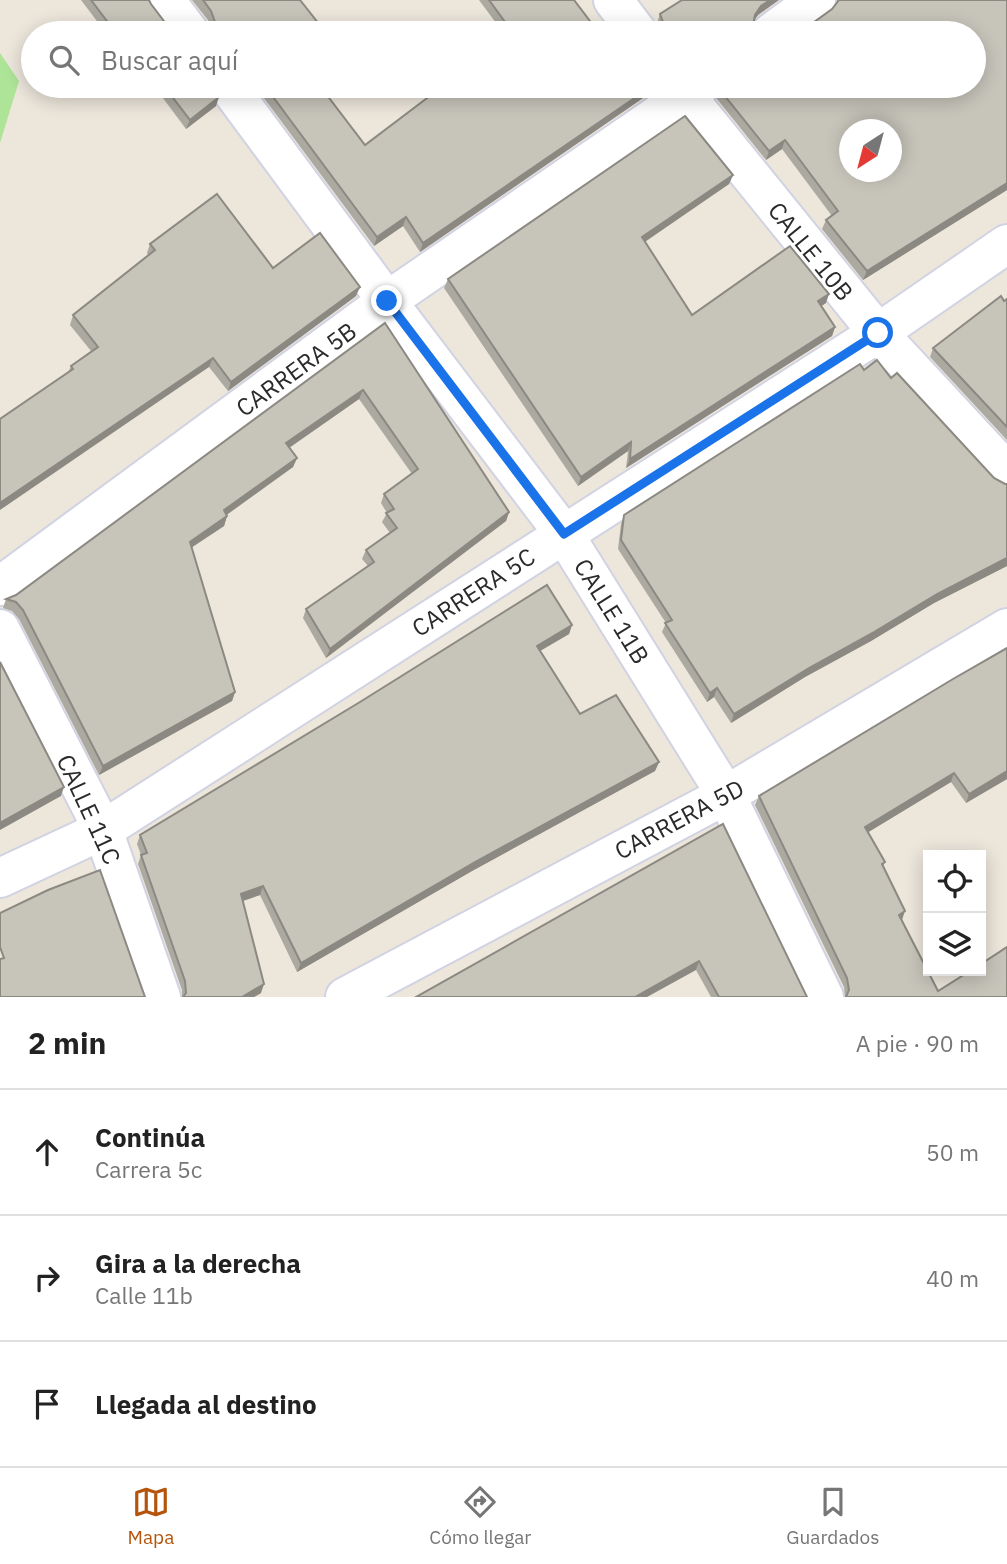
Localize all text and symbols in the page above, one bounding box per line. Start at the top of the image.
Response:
search box [21,21,986,98]
icon: search [45,41,83,79]
text: Buscar aquí [101,43,238,77]
north arrow [839,119,902,182]
street label: CALLE 10B [761,195,861,307]
route end [371,285,402,316]
street label: CARRERA 5B [229,314,363,424]
route start [862,317,893,348]
street label: CARRERA 5C [405,540,541,644]
street label: CALLE 11B [567,552,657,670]
street label: CALLE 11C [50,749,128,869]
street label: CARRERA 5D [609,772,749,866]
map controls [923,850,986,976]
button: locate [923,850,986,913]
button: layers [923,913,986,976]
text: 2 min [28,1023,106,1062]
text: A pie · 90 m [856,1028,979,1058]
text: Continúa [95,1120,205,1154]
icon: ahead [28,1133,66,1171]
text: 50 m [926,1137,979,1167]
text: Carrera 5c [95,1154,202,1184]
text: Gira a la derecha [95,1246,301,1280]
icon: right [28,1259,66,1297]
text: 40 m [926,1263,979,1293]
text: Calle 11b [95,1280,193,1310]
icon: arrive [28,1385,66,1423]
text: Llegada al destino [95,1387,317,1421]
tab: Mapa [128,1483,174,1549]
tab: Cómo llegar [429,1483,531,1549]
tab: Guardados [786,1483,879,1549]

